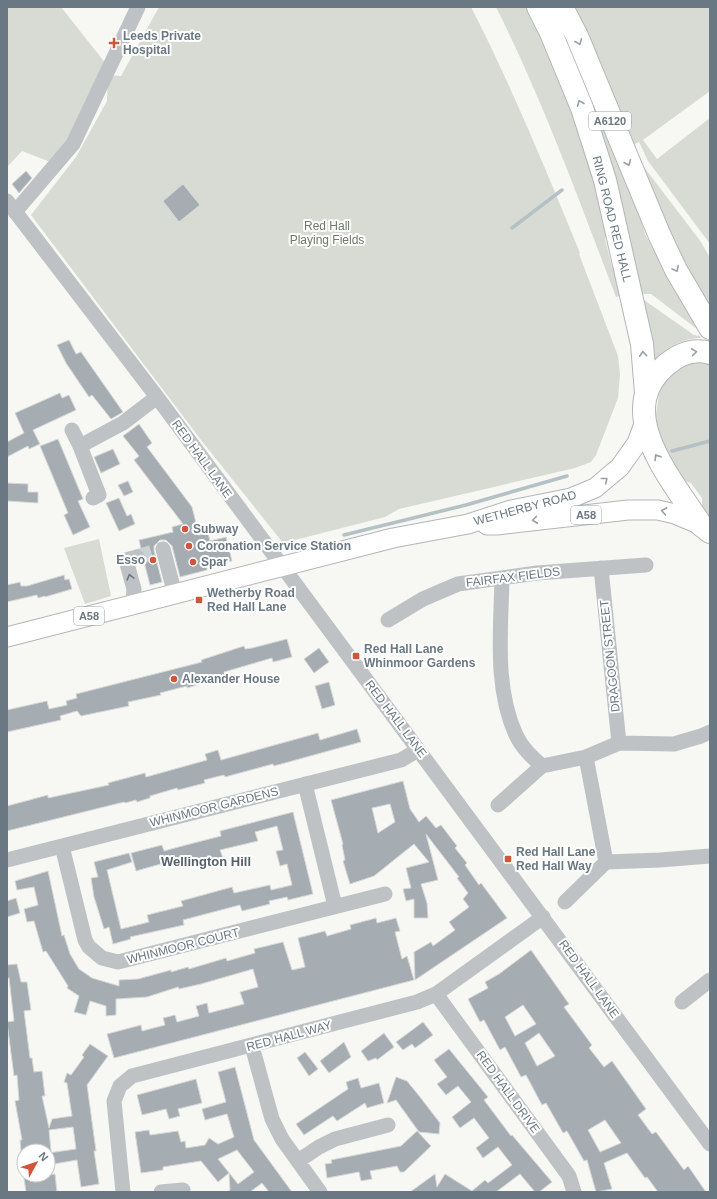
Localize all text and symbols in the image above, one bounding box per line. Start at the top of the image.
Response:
place label: Leeds Private Hospital [123,29,201,57]
marker: Leeds Private Hospital [108,37,120,49]
one-way arrow [574,38,582,46]
one-way arrow [577,100,585,107]
road number: A6120 [589,112,631,130]
street label: RING ROAD RED HALL [589,154,635,284]
one-way arrow [623,159,631,166]
park label: Red Hall Playing Fields [290,219,364,247]
one-way arrow [671,265,678,273]
one-way arrow [691,348,698,357]
one-way arrow [638,351,647,357]
street label: RED HALL LANE [169,417,235,501]
one-way arrow [654,454,662,461]
one-way arrow [600,477,607,484]
street label: WETHERBY ROAD [472,487,578,528]
road number: A58 [571,506,601,524]
one-way arrow [661,508,667,516]
one-way arrow [532,516,538,525]
place label: Subway [193,522,239,536]
marker: Subway [180,524,190,534]
place label: Coronation Service Station [197,539,351,553]
marker: Coronation Service Station [184,541,194,551]
place label: Esso [116,553,145,567]
marker: Esso [148,555,158,565]
place label: Spar [201,555,228,569]
marker: Spar [188,557,198,567]
street label: FAIRFAX FIELDS [465,564,561,590]
one-way arrow [127,573,135,580]
place label: Wetherby Road Red Hall Lane [207,586,295,614]
marker: Wetherby Road Red Hall Lane [194,595,204,605]
street label: DRAGOON STREET [597,599,623,713]
road number: A58 [74,607,104,625]
place label: Red Hall Lane Whinmoor Gardens [364,642,476,670]
marker: Red Hall Lane Whinmoor Gardens [351,651,361,661]
place label: Alexander House [182,672,280,686]
marker: Alexander House [169,674,179,684]
street label: RED HALL LANE [362,678,430,760]
street label: WHINMOOR GARDENS [148,784,280,830]
place label: Red Hall Lane Red Hall Way [516,845,596,873]
district label: Wellington Hill [161,854,251,869]
marker: Red Hall Lane Red Hall Way [503,854,513,864]
street label: WHINMOOR COURT [125,925,241,967]
street label: RED HALL LANE [556,937,622,1021]
street label: RED HALL WAY [245,1018,333,1054]
street label: RED HALL DRIVE [473,1048,543,1136]
north arrow [16,1143,56,1183]
text: N [37,1150,51,1164]

